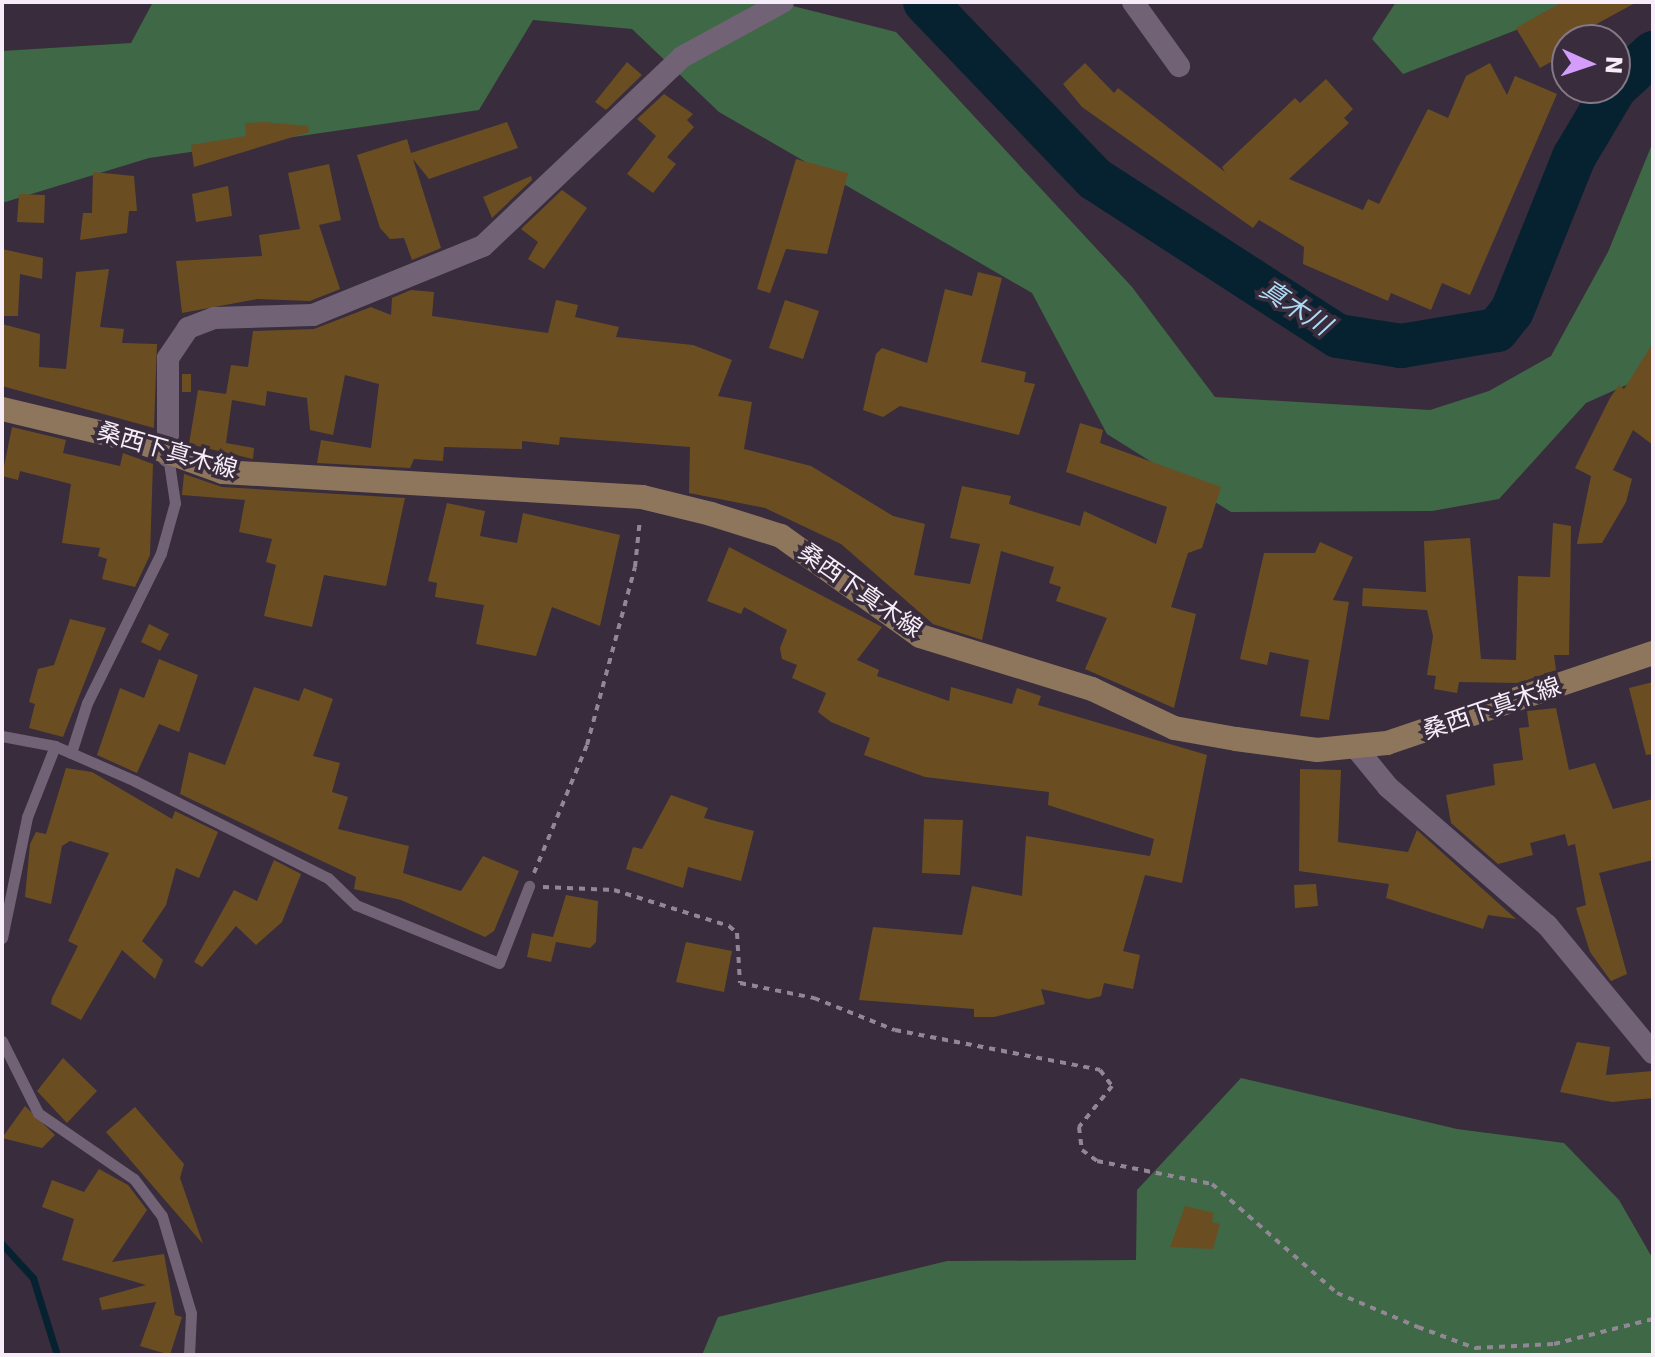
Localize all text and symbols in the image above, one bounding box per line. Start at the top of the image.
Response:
north arrow [1551,24,1631,104]
text: N [1601,55,1626,75]
water label: 真木川 [1254,274,1336,342]
street label: 桑西下真木線 [94,417,240,485]
street label: 桑西下真木線 [793,538,927,644]
street label: 桑西下真木線 [1419,672,1565,746]

